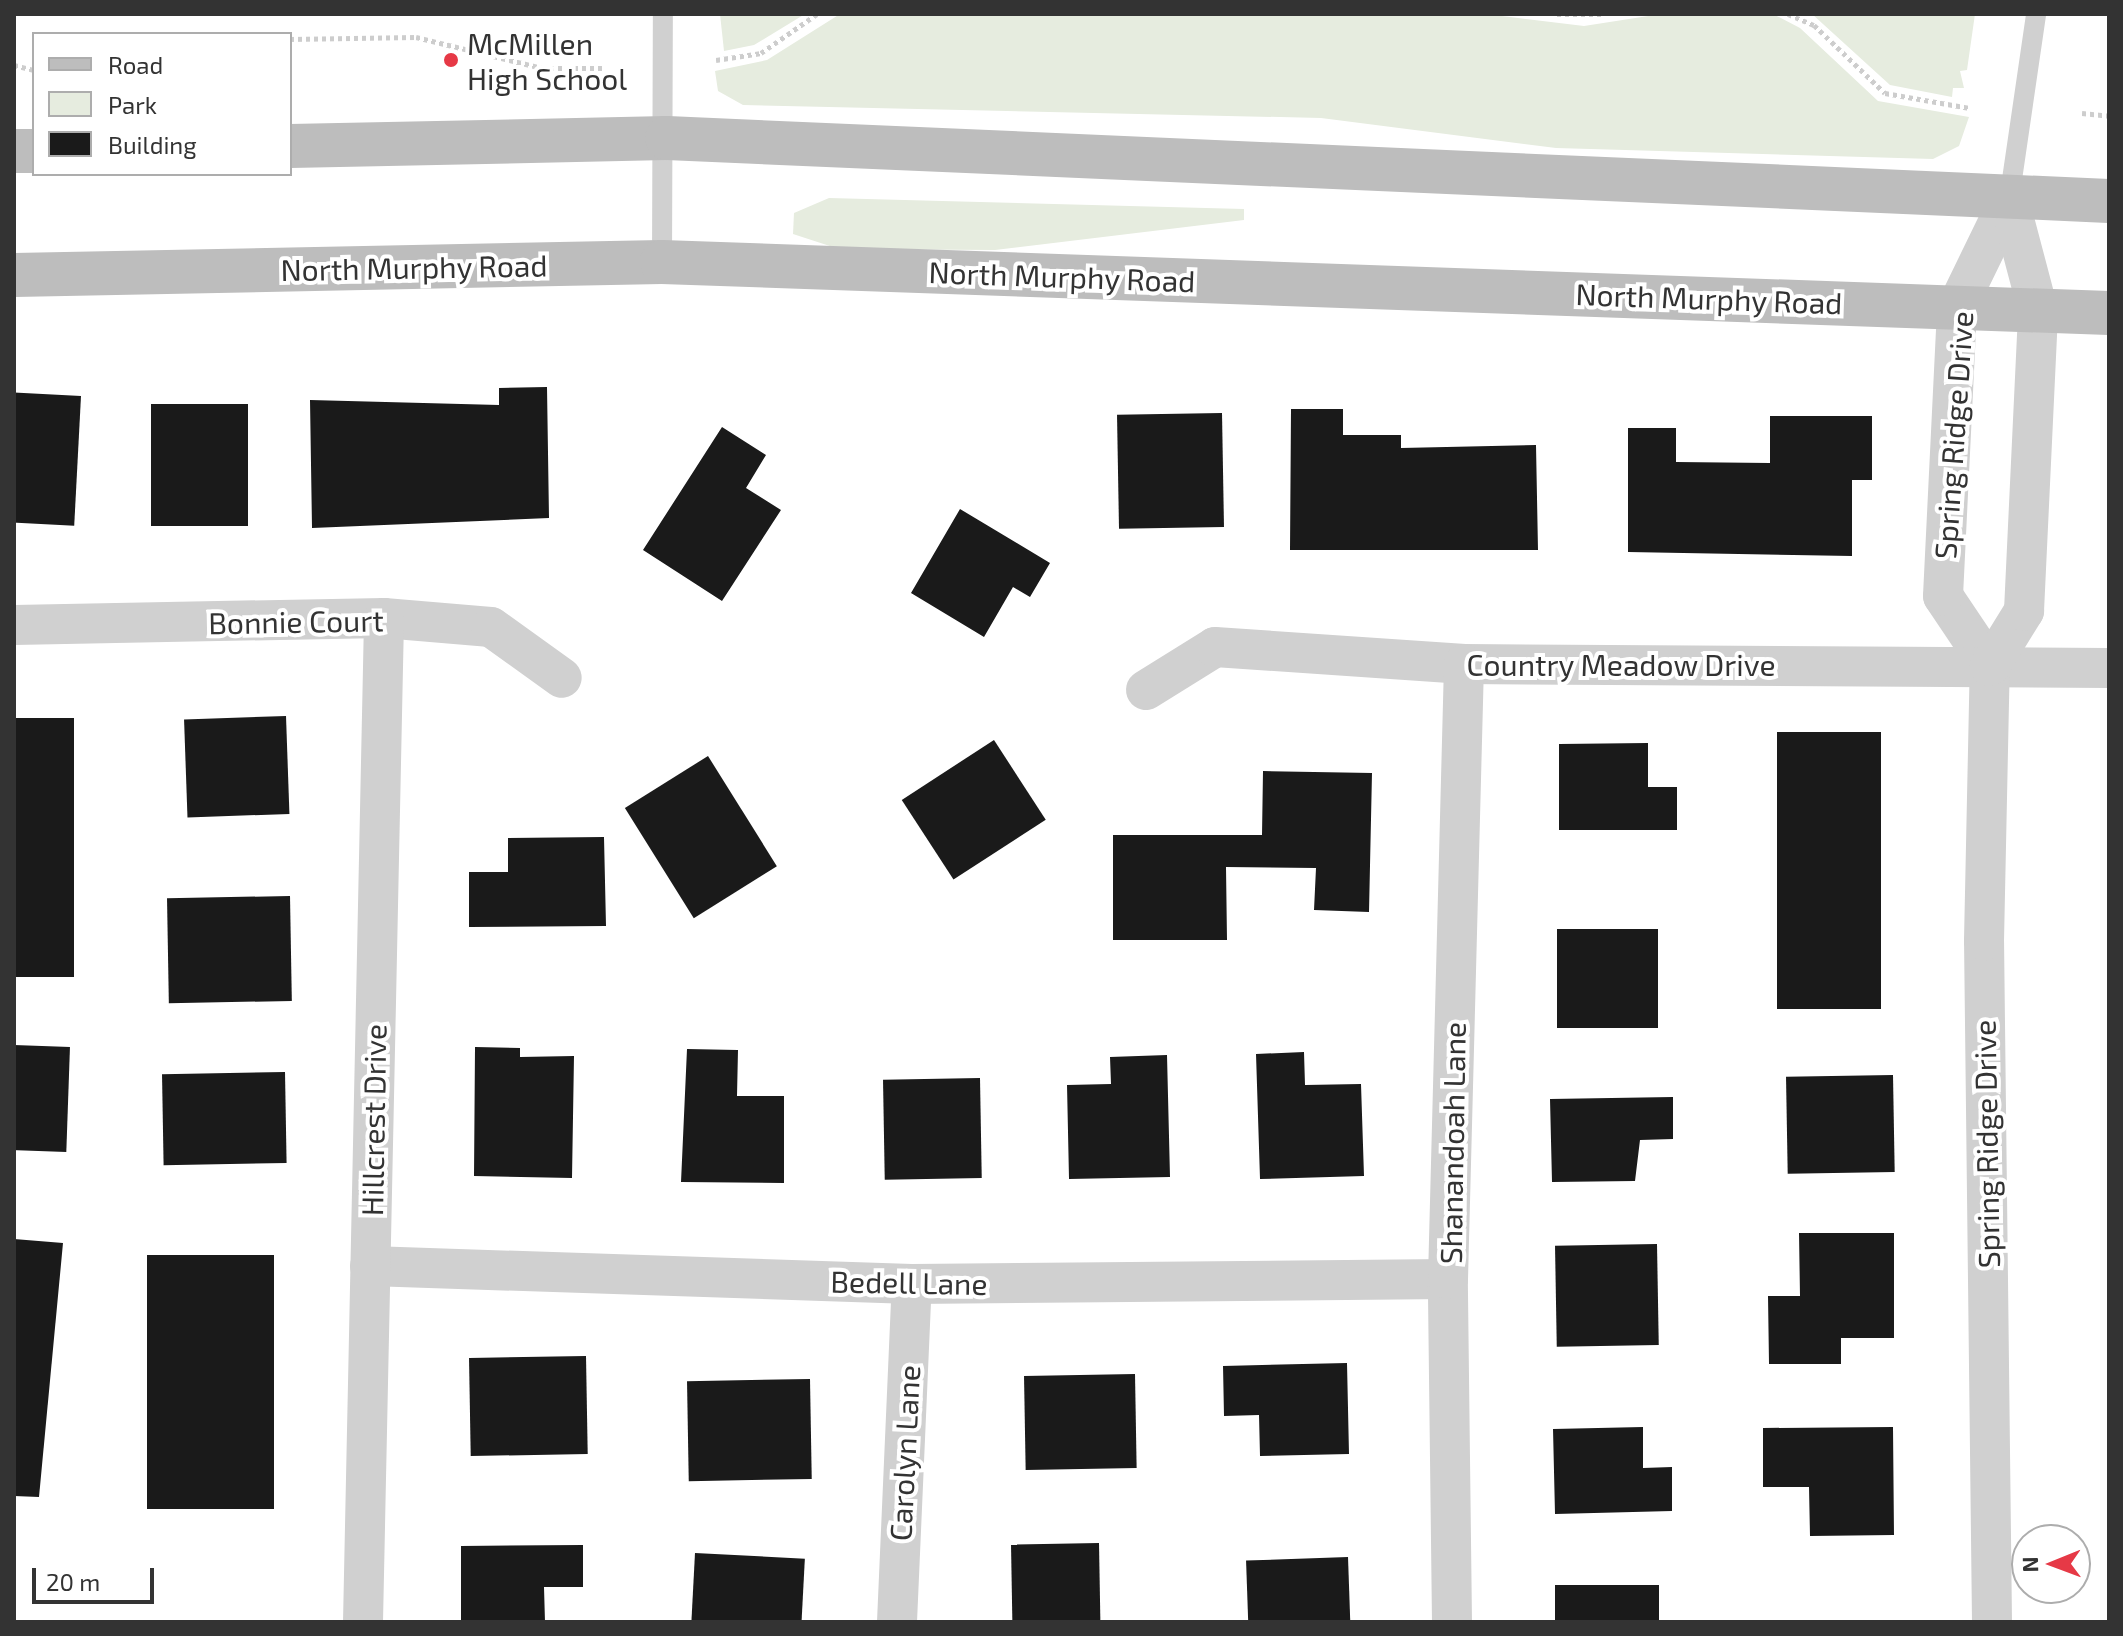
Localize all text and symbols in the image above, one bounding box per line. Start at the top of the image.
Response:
place label: McMillen High School [467,25,627,96]
legend [32,32,292,176]
text: Road [108,50,163,79]
marker: McMillen High School [442,51,460,69]
text: Park [108,90,157,119]
text: Building [108,130,197,159]
street label: North Murphy Road [280,247,548,287]
street label: North Murphy Road [928,253,1196,299]
street label: North Murphy Road [1575,275,1843,321]
street label: Spring Ridge Drive [1926,310,1980,560]
street label: Bonnie Court [208,601,384,641]
street label: Country Meadow Drive [1466,646,1776,682]
street label: Spring Ridge Drive [1966,1020,2006,1268]
street label: Shanandoah Lane [1432,1022,1472,1264]
street label: Hillcrest Drive [353,1024,393,1216]
street label: Bedell Lane [830,1263,988,1301]
street label: Carolyn Lane [881,1364,927,1542]
north arrow [2011,1524,2091,1604]
scale bar [36,1552,158,1602]
text: N [2016,1556,2042,1573]
text: 20 m [46,1567,100,1596]

